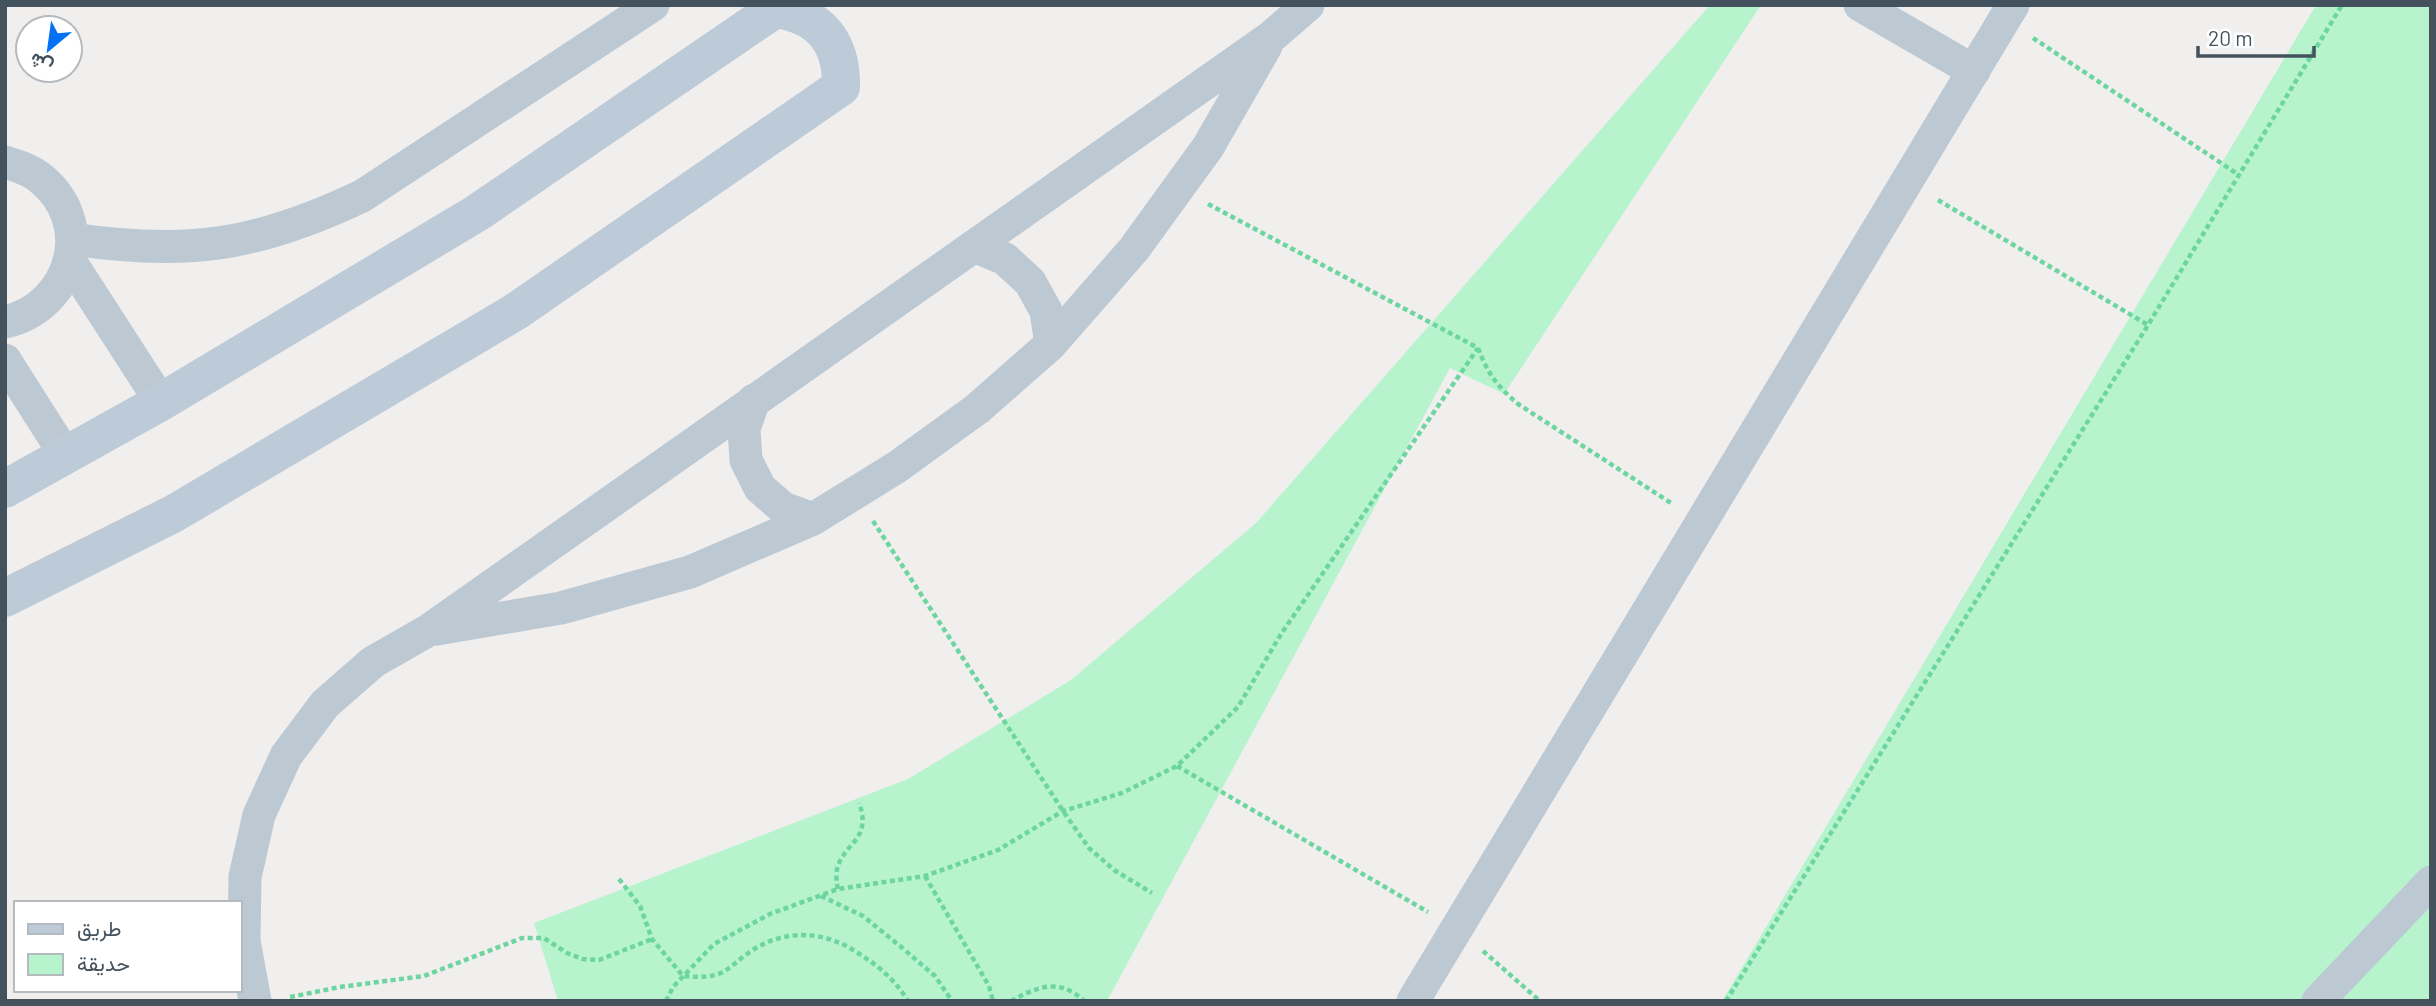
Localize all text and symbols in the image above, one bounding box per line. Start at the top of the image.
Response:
north arrow [14,14,84,84]
scale bar [2198,14,2314,58]
text: 20 m [2208,25,2253,50]
text: ش [25,48,57,80]
legend [14,901,242,992]
text: طريق [77,915,122,942]
text: حديقة [77,950,130,976]

